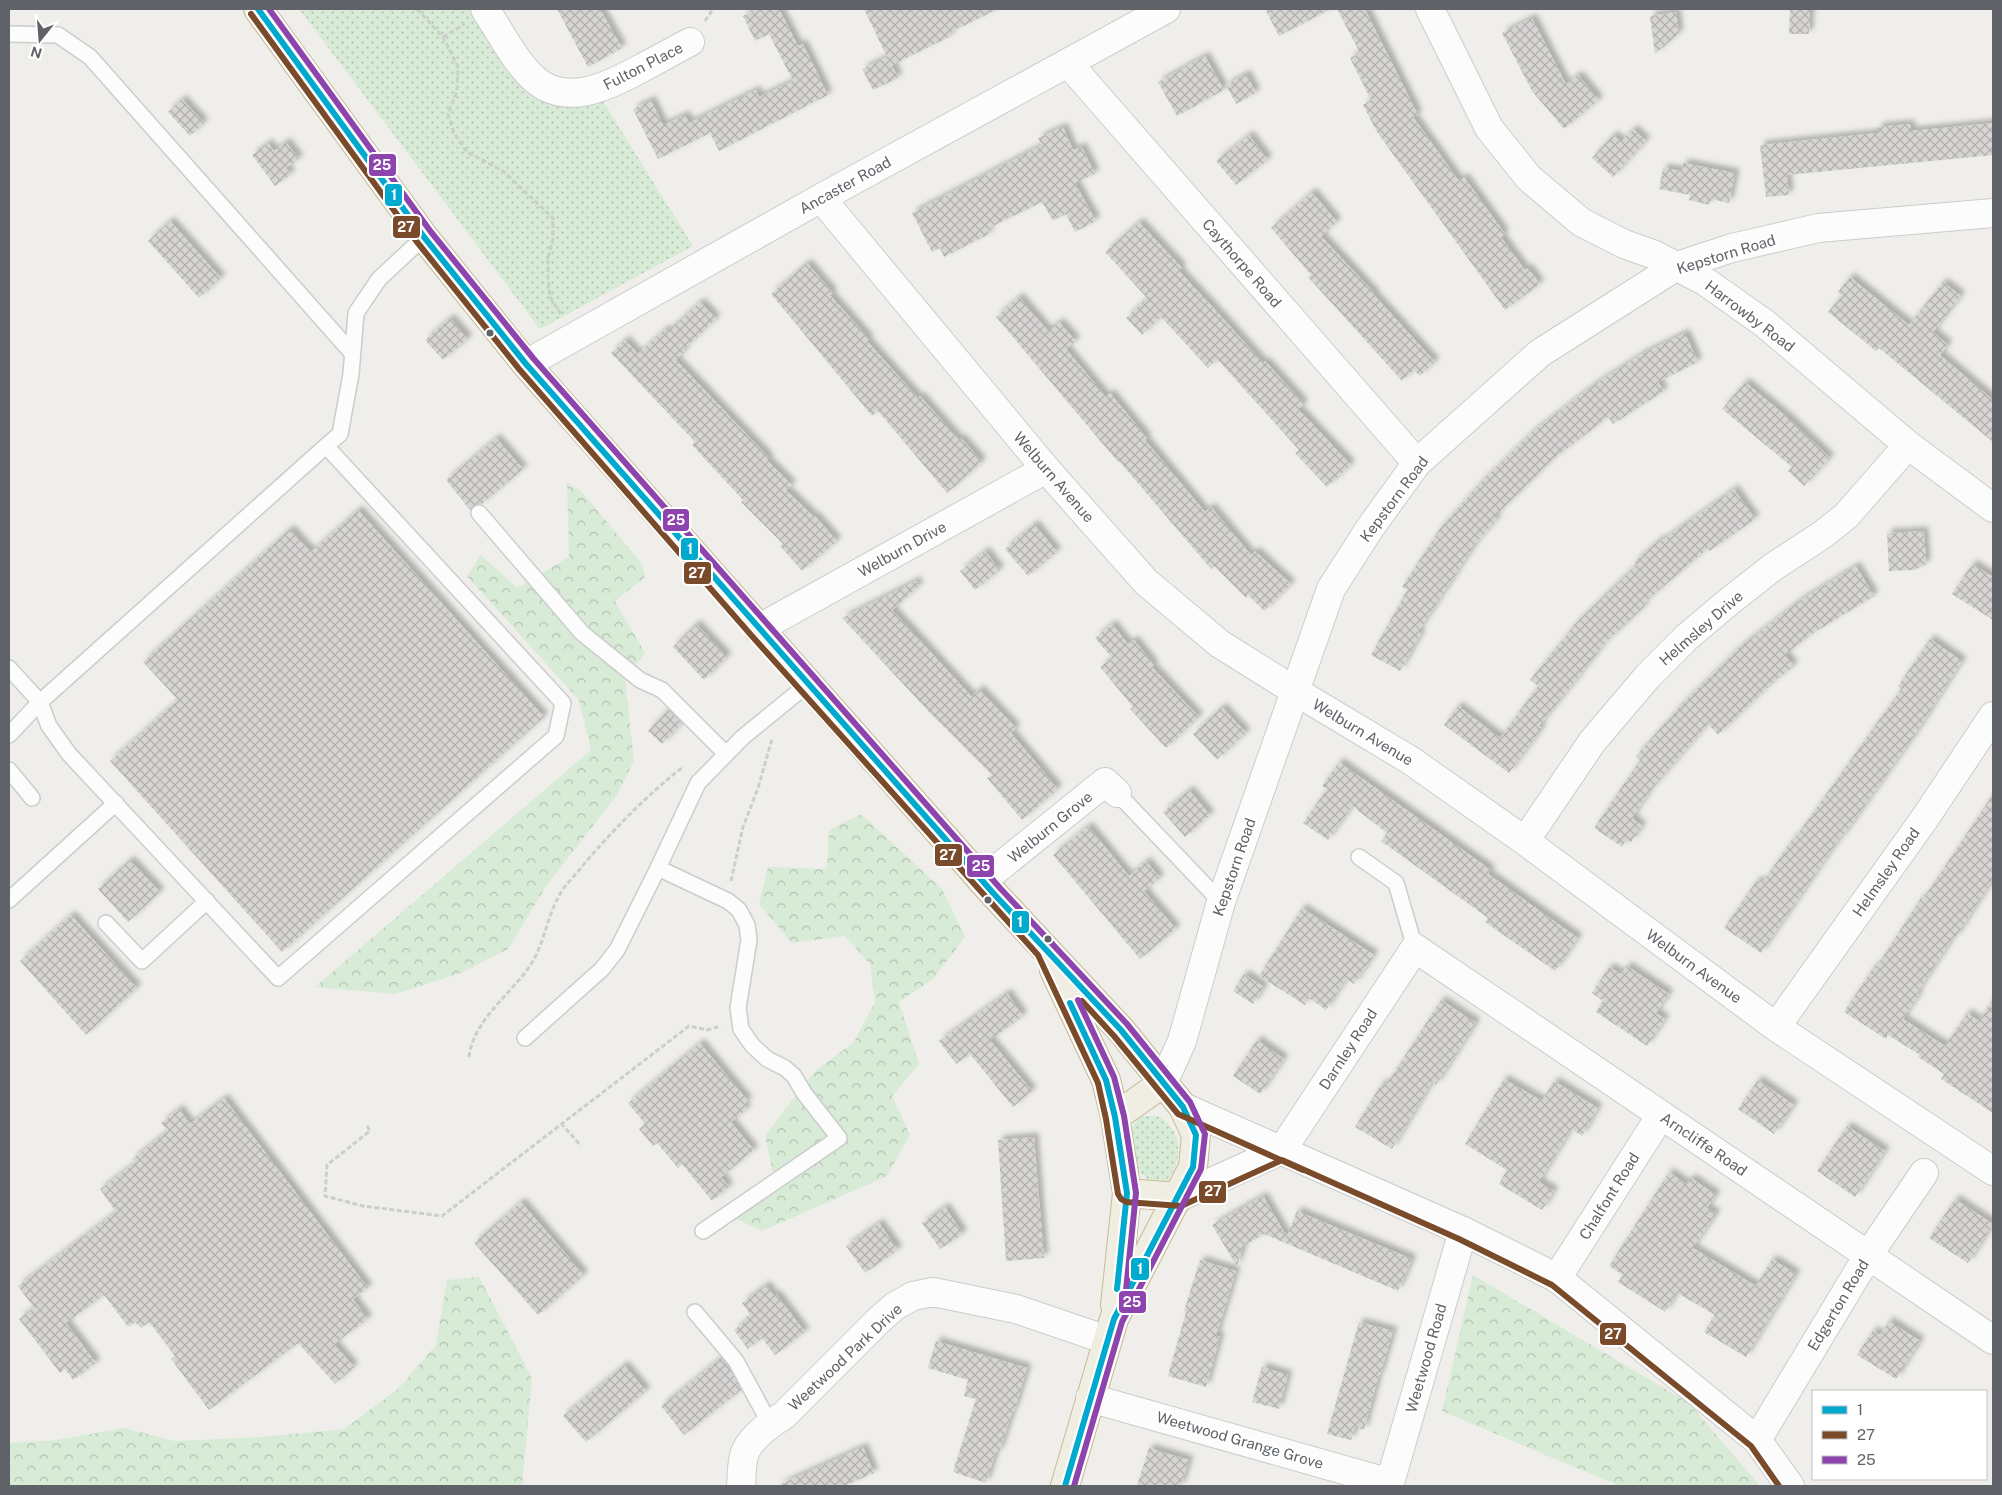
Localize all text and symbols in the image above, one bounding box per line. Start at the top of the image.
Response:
north arrow [15,15,65,65]
street label: Fulton Place [600,39,686,93]
text: N [29,43,44,62]
line badge: 25 [368,153,397,177]
street label: Ancaster Road [796,153,894,217]
text: 25 [373,157,391,173]
line badge: 1 [384,183,403,207]
text: 1 [391,187,397,203]
line badge: 27 [392,215,421,239]
street label: Caythorpe Road [1199,215,1285,311]
text: 27 [397,219,415,235]
street label: Kepstorn Road [1675,231,1777,277]
street label: Harrowby Road [1702,277,1798,355]
unlabelled marker [485,328,495,338]
street label: Welburn Avenue [1010,428,1098,526]
street label: Kepstorn Road [1356,453,1432,545]
line badge: 25 [662,508,690,532]
text: 25 [667,512,685,528]
street label: Welburn Drive [855,518,949,580]
line badge: 1 [680,537,699,561]
text: 1 [687,541,693,557]
line badge: 27 [683,561,712,585]
text: 27 [688,565,706,581]
street label: Helmsley Drive [1656,587,1746,669]
street label: Welburn Avenue [1310,695,1416,769]
street label: Welburn Grove [1004,788,1096,866]
street label: Kepstorn Road [1209,816,1259,918]
street label: Helmsley Road [1849,824,1923,920]
line badge: 27 [934,843,963,867]
text: 27 [939,847,957,863]
line badge: 25 [966,854,995,878]
text: 25 [972,858,990,874]
unlabelled marker [983,895,993,905]
line badge: 1 [1011,910,1030,934]
text: 1 [1017,914,1023,930]
street label: Welburn Avenue [1643,926,1745,1006]
unlabelled marker [1043,934,1053,944]
street label: Darnley Road [1316,1005,1380,1093]
street label: Arncliffe Road [1658,1109,1750,1179]
street label: Chalfont Road [1576,1149,1642,1243]
line badge: 27 [1198,1180,1227,1204]
text: 27 [1204,1183,1222,1199]
street label: Edgerton Road [1804,1256,1872,1354]
line badge: 1 [1130,1257,1150,1281]
text: 1 [1137,1261,1143,1277]
line badge: 25 [1118,1290,1147,1314]
text: 25 [1123,1294,1141,1310]
street label: Weetwood Park Drive [785,1300,905,1414]
street label: Weetwood Road [1402,1301,1450,1415]
line badge: 27 [1599,1322,1627,1346]
text: 27 [1604,1326,1622,1342]
legend [1812,1390,1987,1480]
text: 1 [1857,1401,1863,1418]
street label: Weetwood Grange Grove [1155,1408,1325,1472]
text: 27 [1857,1426,1875,1443]
text: 25 [1857,1451,1876,1468]

